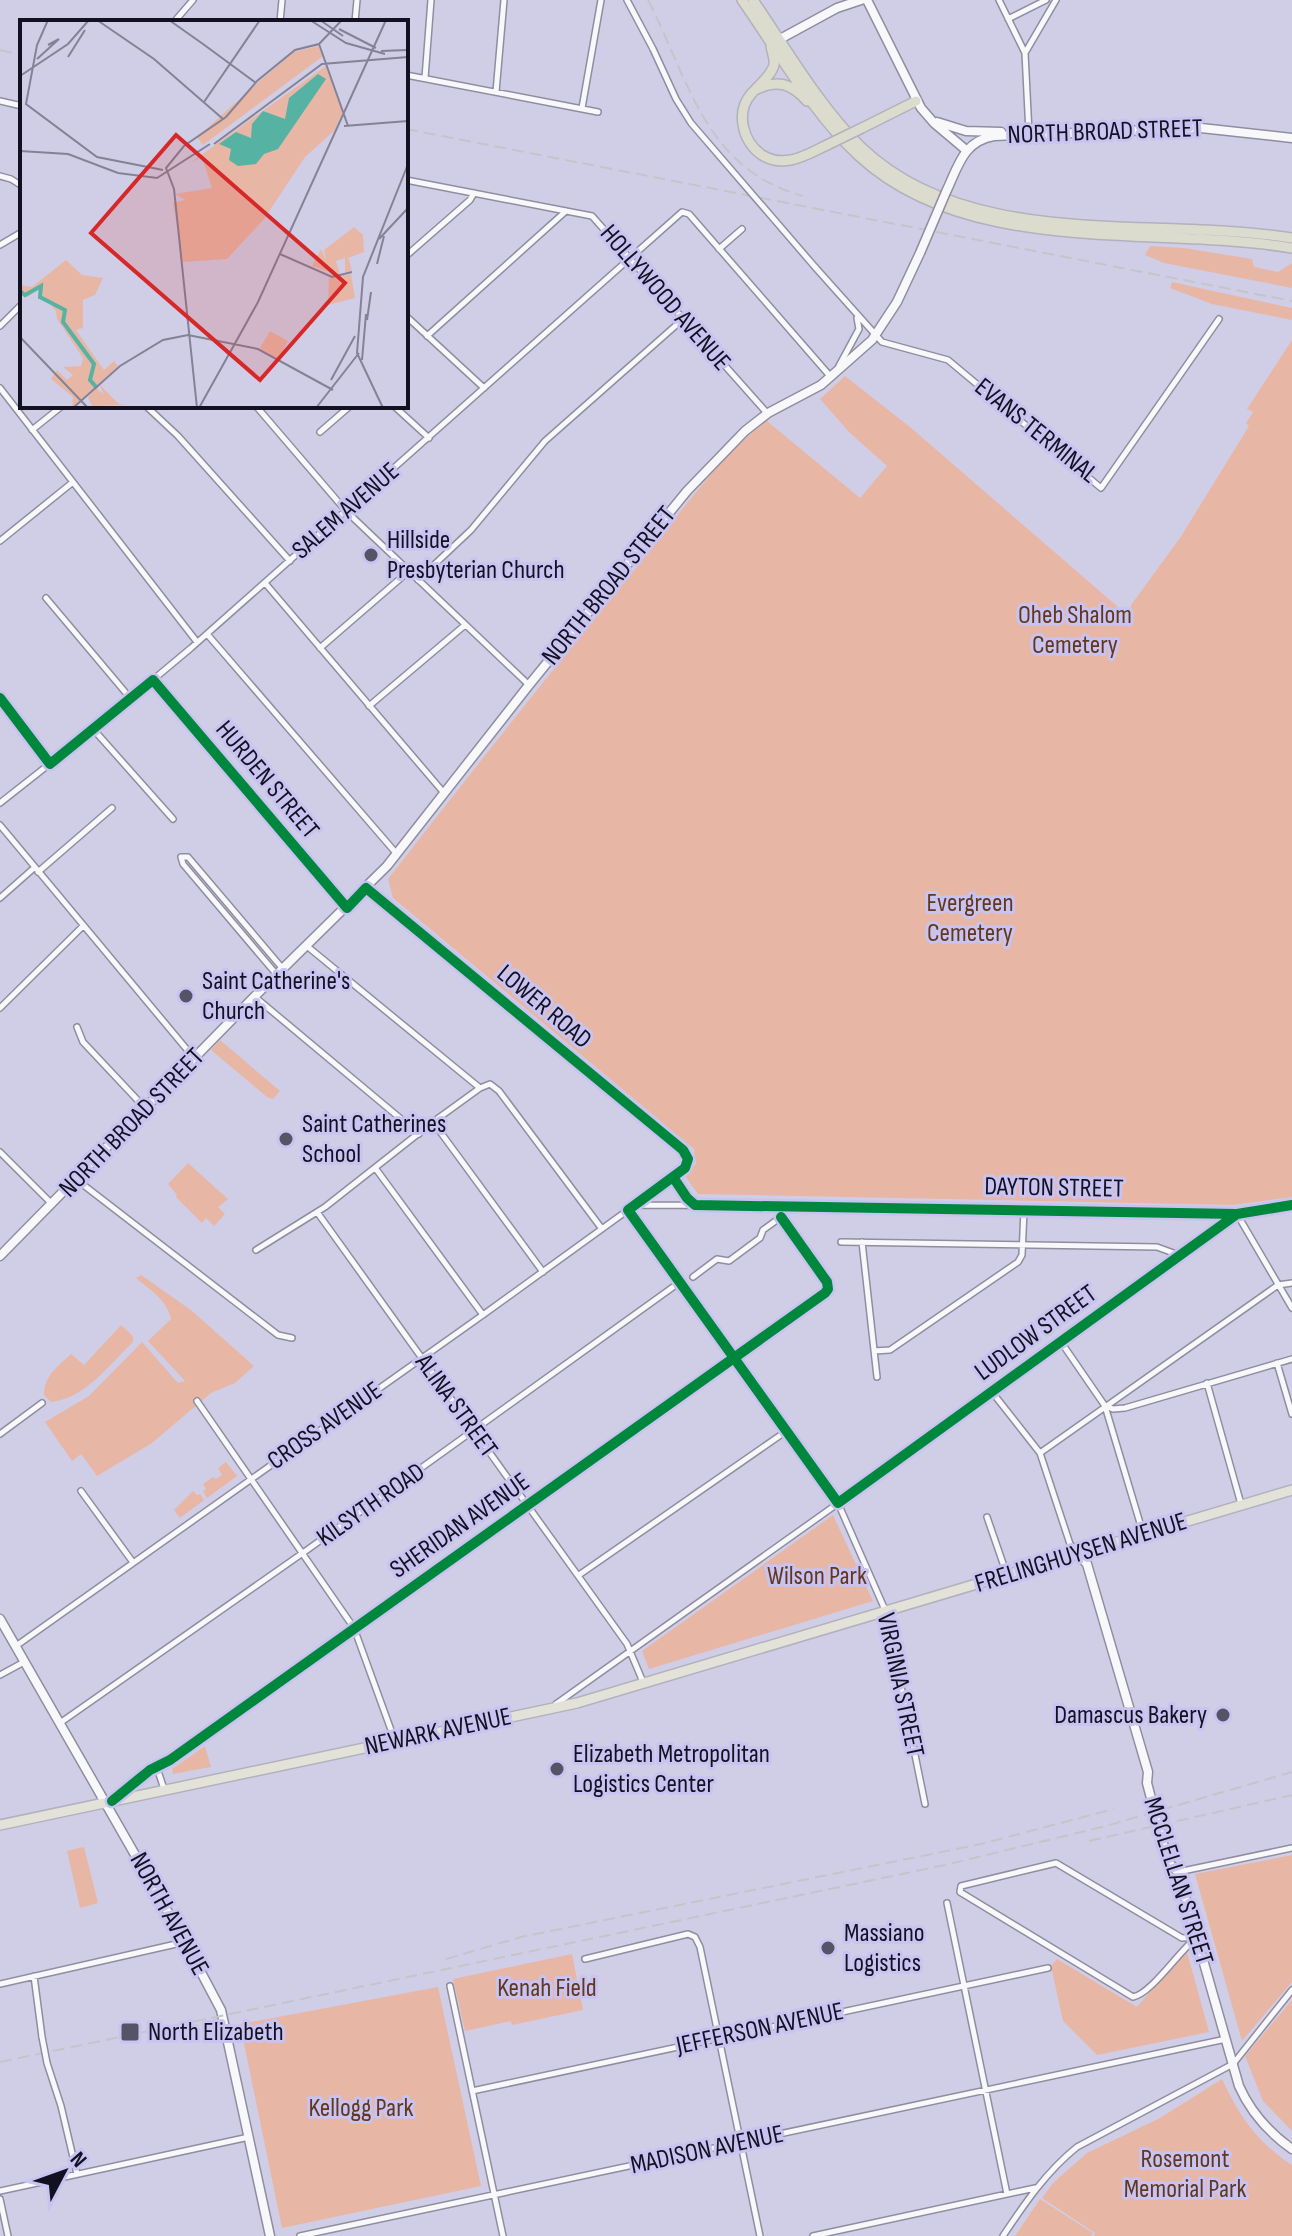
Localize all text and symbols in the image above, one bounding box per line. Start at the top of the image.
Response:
inset map [20,20,408,408]
street label: NORTH BROAD STREET [1007,113,1203,151]
street label: HOLLYWOOD AVENUE [593,219,737,377]
street label: EVANS TERMINAL [968,372,1104,490]
street label: SALEM AVENUE [286,456,406,566]
street label: NORTH BROAD STREET [536,500,682,672]
place label: Hillside Presbyterian Church [387,525,565,586]
marker: Hillside Presbyterian Church [362,546,380,564]
park label: Oheb Shalom Cemetery [1018,600,1132,661]
street label: HURDEN STREET [209,715,325,845]
park label: Evergreen Cemetery [926,888,1014,949]
street label: LOWER ROAD [490,958,598,1056]
place label: Saint Catherine's Church [202,966,350,1027]
marker: Saint Catherine's Church [177,987,195,1005]
street label: NORTH BROAD STREET [53,1042,211,1204]
place label: Saint Catherines School [302,1109,446,1170]
marker: Saint Catherines School [277,1130,295,1148]
street label: DAYTON STREET [984,1171,1124,1205]
street label: LUDLOW STREET [969,1278,1103,1388]
street label: ALINA STREET [408,1348,504,1464]
street label: CROSS AVENUE [262,1375,388,1477]
street label: KILSYTH ROAD [311,1457,431,1553]
street label: SHERIDAN AVENUE [384,1467,536,1585]
street label: FRELINGHUYSEN AVENUE [971,1506,1191,1600]
park label: Wilson Park [767,1561,867,1592]
street label: VIRGINIA STREET [870,1610,930,1760]
place label: Damascus Bakery [1054,1700,1207,1731]
street label: NEWARK AVENUE [362,1701,514,1763]
marker: Damascus Bakery [1214,1706,1232,1724]
place label: Elizabeth Metropolitan Logistics Center [573,1739,770,1800]
marker: Elizabeth Metropolitan Logistics Center [548,1760,566,1778]
street label: MCCLELLAN STREET [1136,1793,1220,1969]
street label: NORTH AVENUE [123,1847,215,1981]
place label: Massiano Logistics [844,1918,925,1979]
marker: Massiano Logistics [819,1939,837,1957]
park label: Kenah Field [497,1973,597,2004]
street label: JEFFERSON AVENUE [673,1996,846,2062]
place label: North Elizabeth [148,2017,284,2048]
marker: North Elizabeth [119,2021,141,2043]
park label: Kellogg Park [308,2093,414,2124]
street label: MADISON AVENUE [628,2119,786,2181]
north arrow [24,2132,104,2212]
park label: Rosemont Memorial Park [1124,2144,1246,2205]
text: N [64,2147,92,2173]

